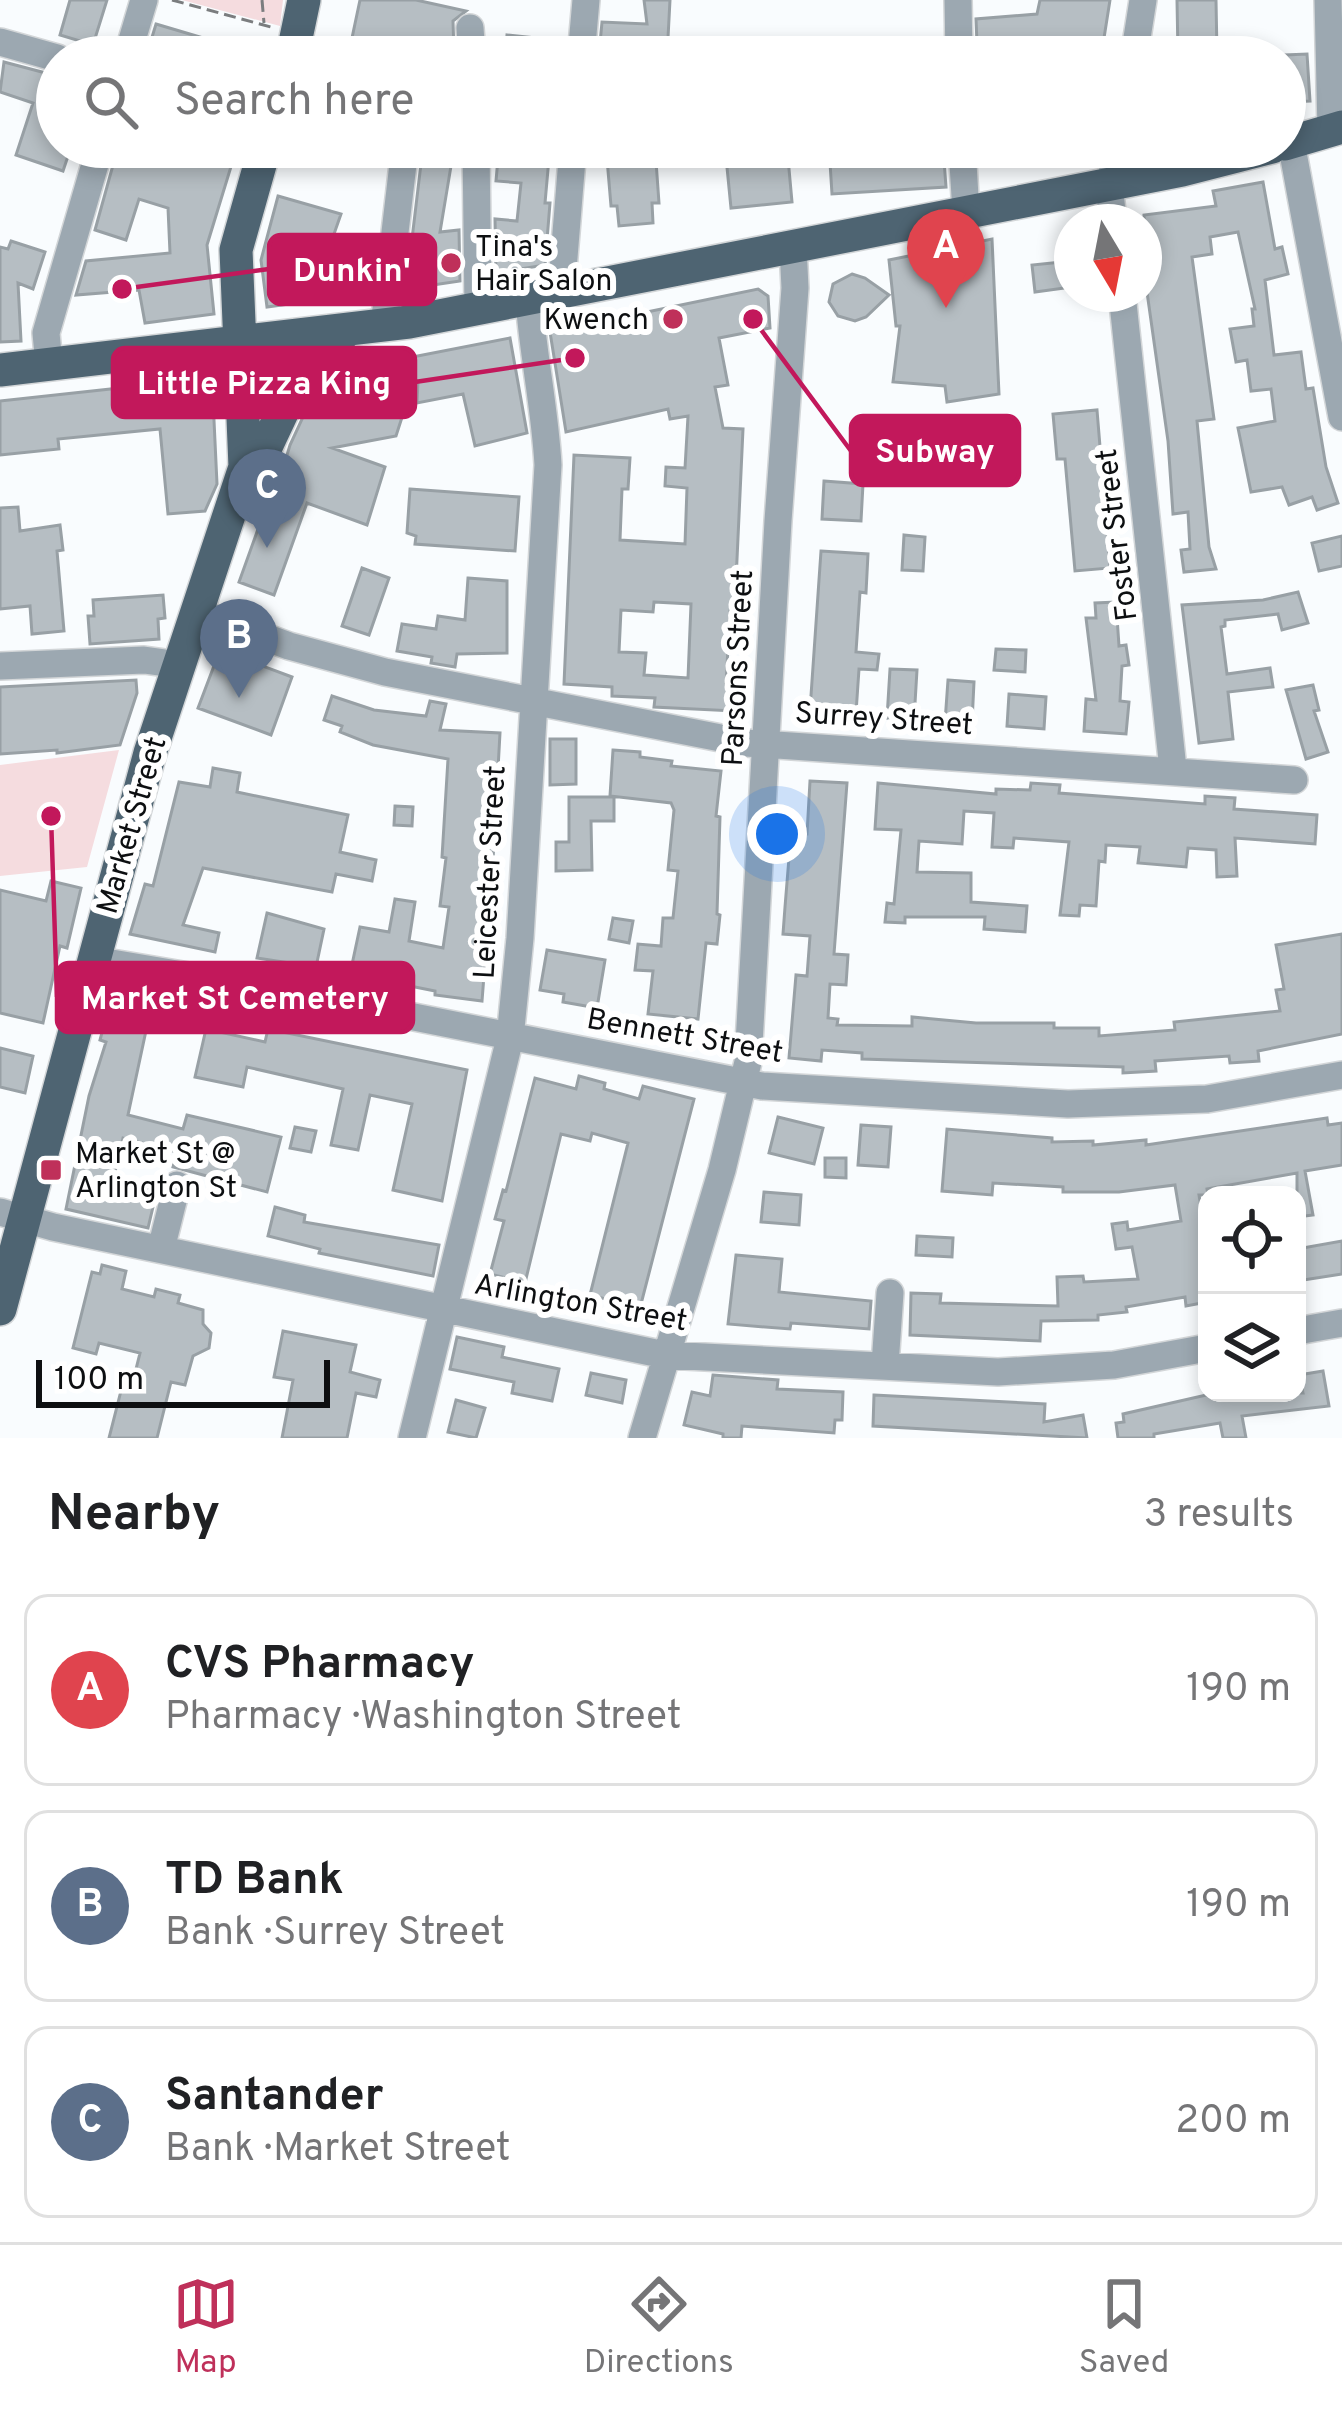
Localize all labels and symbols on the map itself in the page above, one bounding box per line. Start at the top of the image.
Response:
north arrow [1054,204,1162,312]
pin: A [907,209,985,308]
place label: Tina's Hair Salon [475,230,612,301]
callout: Dunkin' [269,235,435,304]
marker: Tina's Hair Salon [438,250,464,276]
text: Dunkin' [293,252,411,294]
place label: Kwench [543,303,649,340]
marker: Kwench [660,306,686,332]
callout: Little Pizza King [113,348,415,417]
text: Little Pizza King [137,365,391,407]
callout: Subway [851,416,1019,485]
text: Subway [875,433,995,475]
street label: Foster Street [1090,446,1147,623]
pin: C [228,449,306,548]
street label: Parsons Street [716,569,763,767]
pin: B [200,599,278,698]
street label: Surrey Street [793,696,974,745]
street label: Market Street [90,733,176,919]
street label: Leicester Street [467,764,516,980]
your location [747,804,807,864]
callout: Market St Cemetery [57,963,413,1032]
text: Market St Cemetery [81,980,389,1022]
street label: Bennett Street [583,1002,786,1073]
place label: Market St @ Arlington St [75,1137,237,1208]
marker: Market St @ Arlington St [38,1157,64,1183]
street label: Arlington Street [471,1268,690,1341]
scale bar [36,1354,330,1407]

